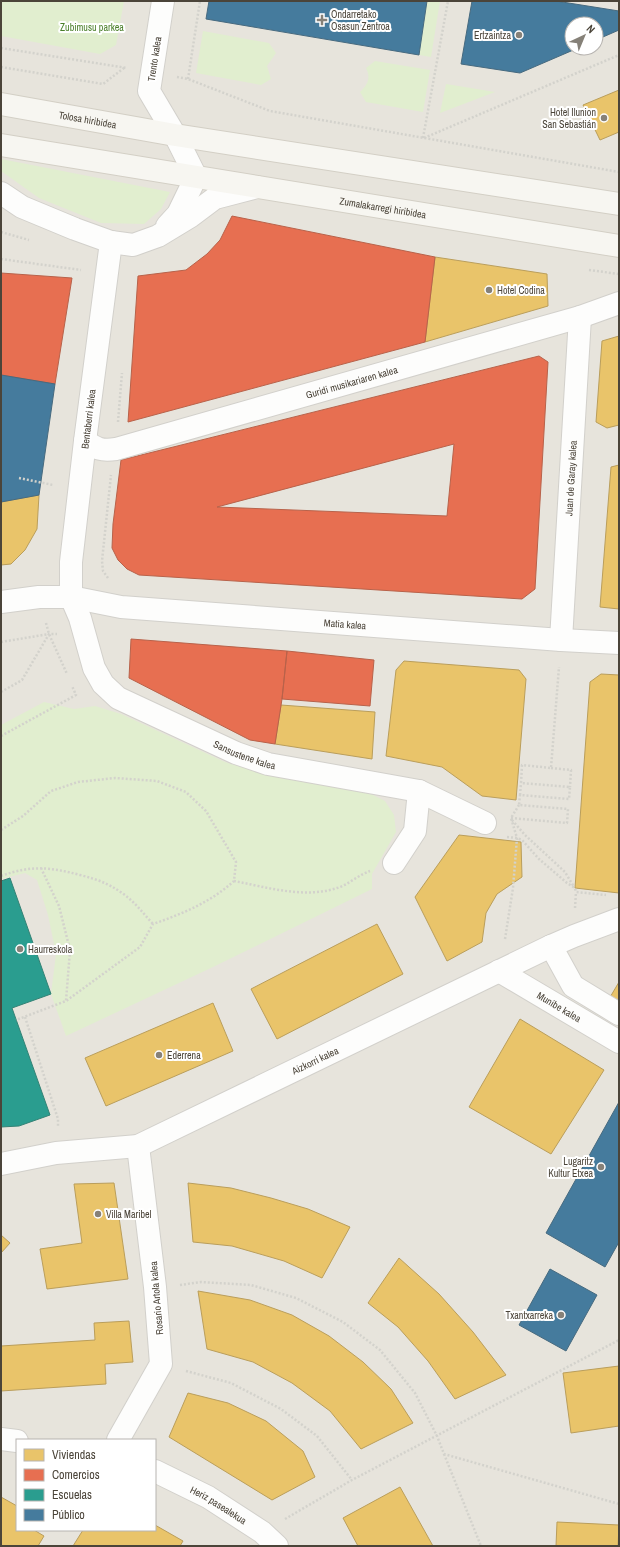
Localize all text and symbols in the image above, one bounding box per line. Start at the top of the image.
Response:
place label: Ondarretako Osasun Zentroa [331,8,390,33]
marker: Ondarretako Osasun Zentroa [316,14,328,26]
north arrow [564,16,604,56]
park label: Zubimusu parkea [60,21,124,34]
text: N [584,22,598,36]
place label: Ertzaintza [474,29,511,42]
marker: Ertzaintza [514,30,524,40]
street label: Trento kalea [145,35,165,82]
place label: Hotel Ilunion San Sebastián [542,106,596,131]
street label: Tolosa hiribidea [58,108,118,132]
marker: Hotel Ilunion San Sebastián [599,113,609,123]
street label: Zumalakarregi hiribidea [339,194,428,221]
place label: Hotel Codina [497,284,545,297]
marker: Hotel Codina [484,285,494,295]
street label: Guridi musikariaren kalea [304,363,400,402]
street label: Bentaberri kalea [78,388,99,450]
street label: Juan de Garay kalea [562,440,580,517]
street label: Matia kalea [323,616,367,632]
street label: Sansustene kalea [211,737,277,772]
place label: Haurreskola [28,943,73,956]
marker: Haurreskola [15,944,25,954]
street label: Munibe kalea [534,989,584,1025]
street label: Aizkorri kalea [289,1044,341,1078]
place label: Ederrena [167,1049,201,1062]
marker: Ederrena [154,1050,164,1060]
place label: Lugaritz Kultur Etxea [548,1155,593,1180]
marker: Lugaritz Kultur Etxea [596,1162,606,1172]
place label: Villa Maribel [106,1208,152,1221]
marker: Villa Maribel [93,1209,103,1219]
street label: Rosario Artola kalea [147,1260,166,1335]
place label: Txantxarreka [506,1309,553,1322]
marker: Txantxarreka [556,1310,566,1320]
legend [16,1439,156,1531]
text: Viviendas [52,1447,96,1463]
text: Comercios [52,1467,100,1483]
street label: Heriz pasealekua [188,1483,249,1528]
text: Escuelas [52,1487,92,1503]
text: Público [52,1507,85,1523]

